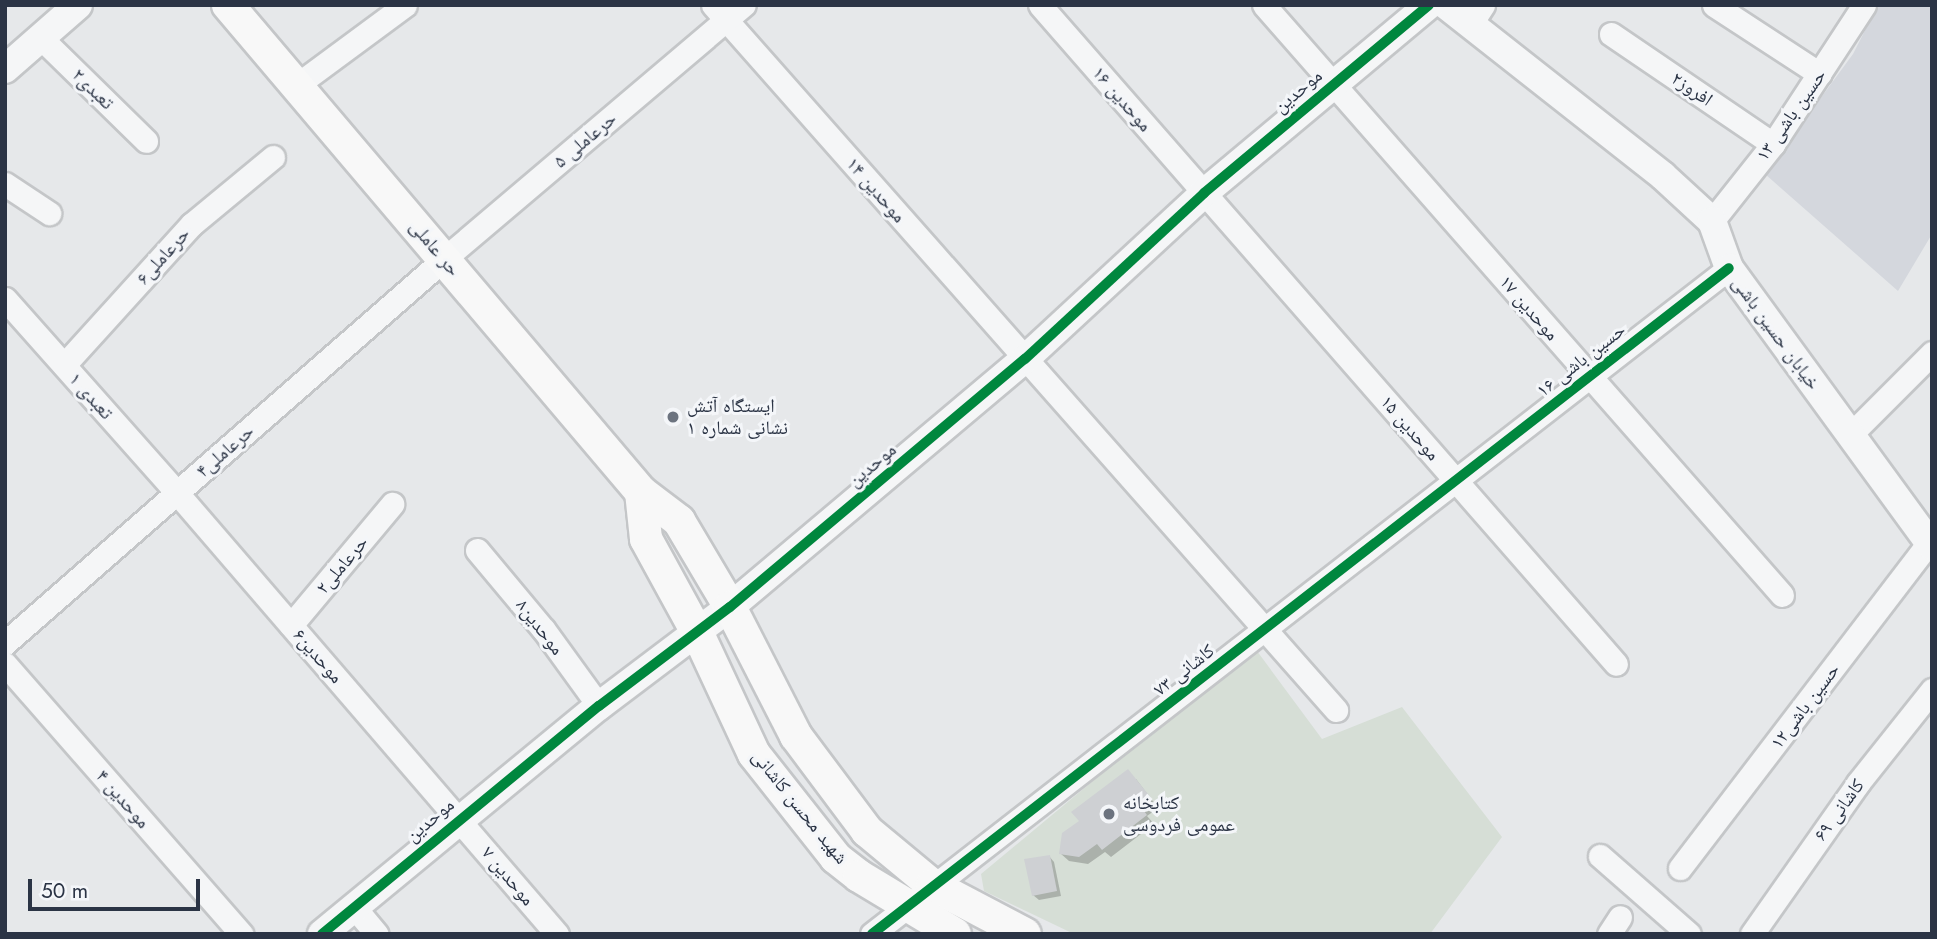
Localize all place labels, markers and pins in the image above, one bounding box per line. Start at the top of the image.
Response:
place label: ایستگاه آتش نشانی شماره ۱ [687,395,788,439]
marker: ایستگاه آتش نشانی شماره ۱ [665,409,681,425]
place label: کتابخانه عمومی فردوسی [1123,792,1235,836]
marker: کتابخانه عمومی فردوسی [1101,806,1117,822]

